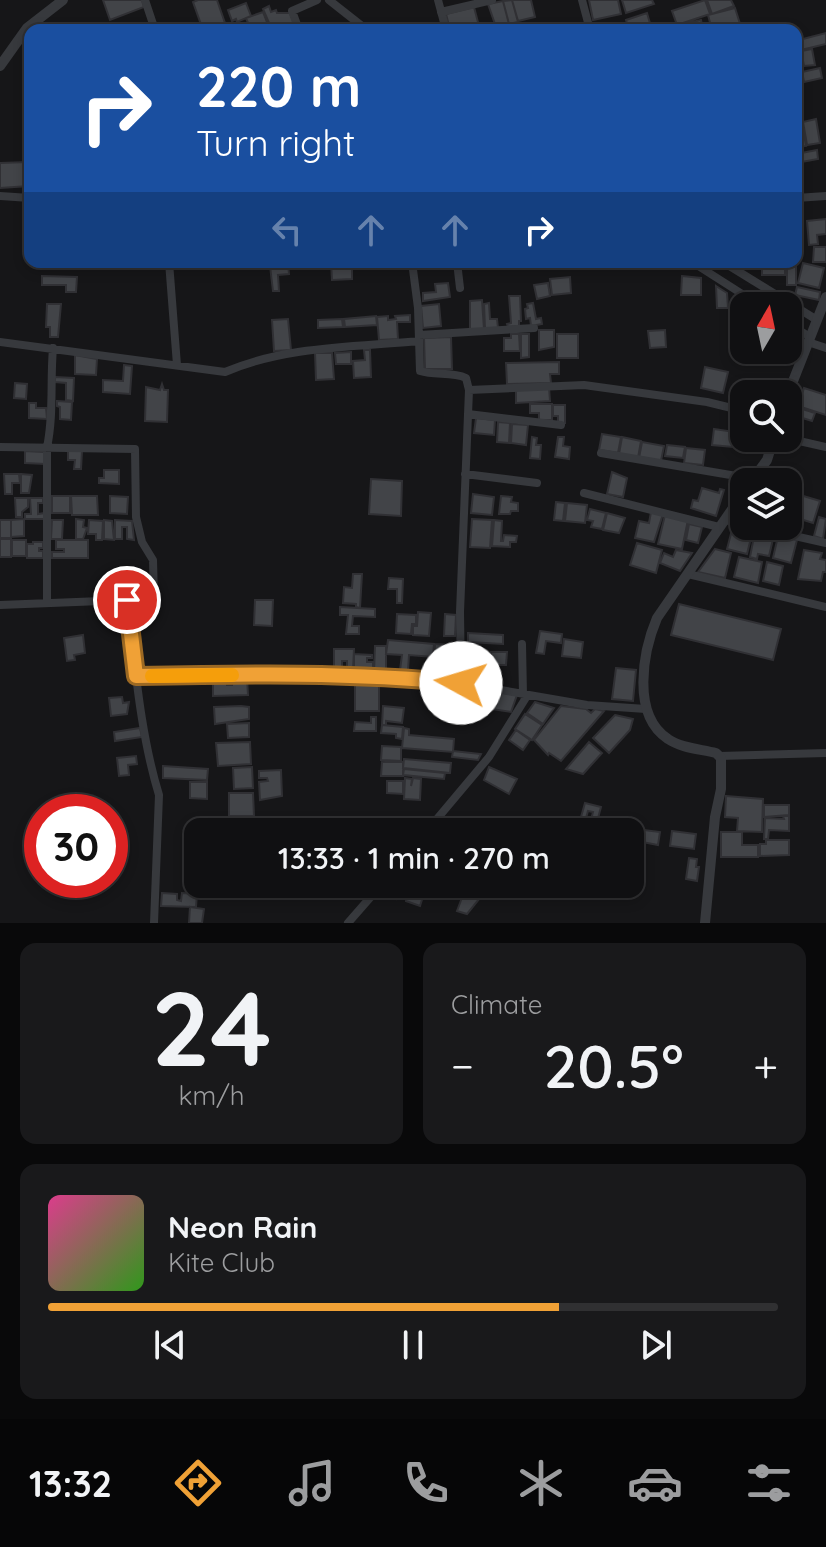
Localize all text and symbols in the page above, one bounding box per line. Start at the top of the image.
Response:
text: 220 m [196,51,361,121]
icon: right [64,56,168,160]
text: Turn right [196,120,355,165]
icon: left [265,208,309,252]
icon: ahead [349,208,393,252]
icon: ahead [433,208,477,252]
icon: right [517,208,561,252]
north arrow [730,292,802,364]
map controls [730,292,802,540]
button: search [730,380,802,452]
button: layers [730,468,802,540]
pin [93,566,161,634]
icon: arrive [105,578,149,622]
position arrow [419,641,503,725]
speed limit sign: 30 [24,794,128,898]
text: 13:33 · 1 min · 270 m [278,839,550,877]
text: 24 [151,962,272,1092]
text: Climate [451,988,542,1021]
text: 20.5° [543,1028,684,1103]
text: − [451,1038,474,1093]
text: + [753,1038,778,1093]
text: km/h [179,1079,244,1112]
text: Neon Rain [168,1208,317,1246]
text: Kite Club [168,1246,275,1279]
icon: previous [148,1323,192,1367]
icon: pause [391,1323,435,1367]
icon: next [634,1323,678,1367]
icon: directions [170,1455,226,1511]
icon: music [284,1455,340,1511]
icon: phone [398,1455,454,1511]
icon: climate [513,1455,569,1511]
icon: car [627,1455,683,1511]
icon: filters [741,1455,797,1511]
text: 13:32 [29,1461,112,1506]

